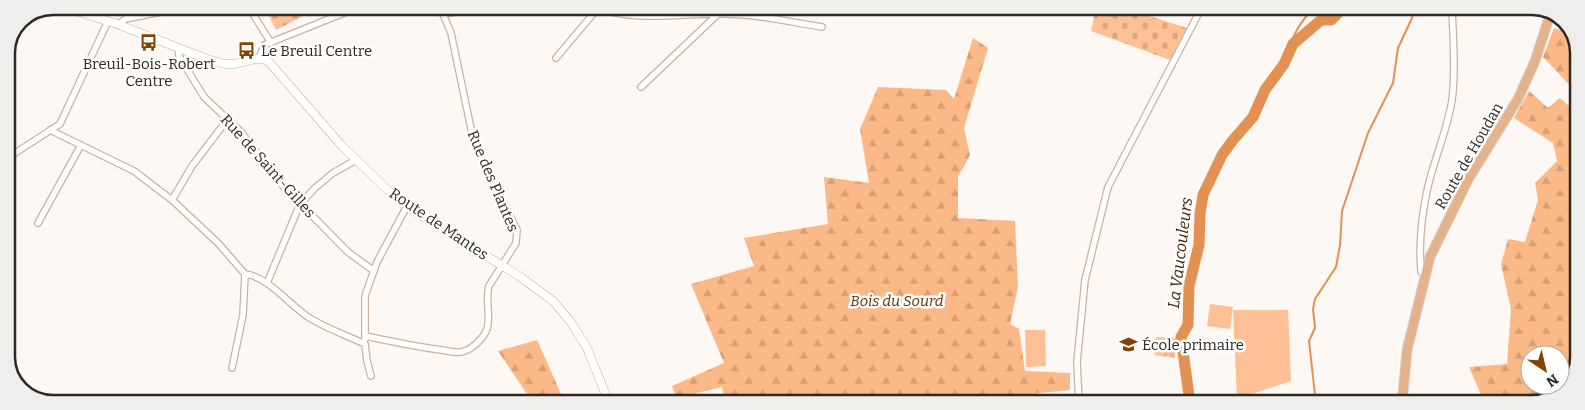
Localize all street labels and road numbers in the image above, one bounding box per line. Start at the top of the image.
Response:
street label: Route de Houdan [1431,99,1507,212]
street label: Rue de Saint-Gilles [217,111,319,221]
street label: Rue des Plantes [464,128,522,234]
street label: Route de Mantes [386,184,492,264]

